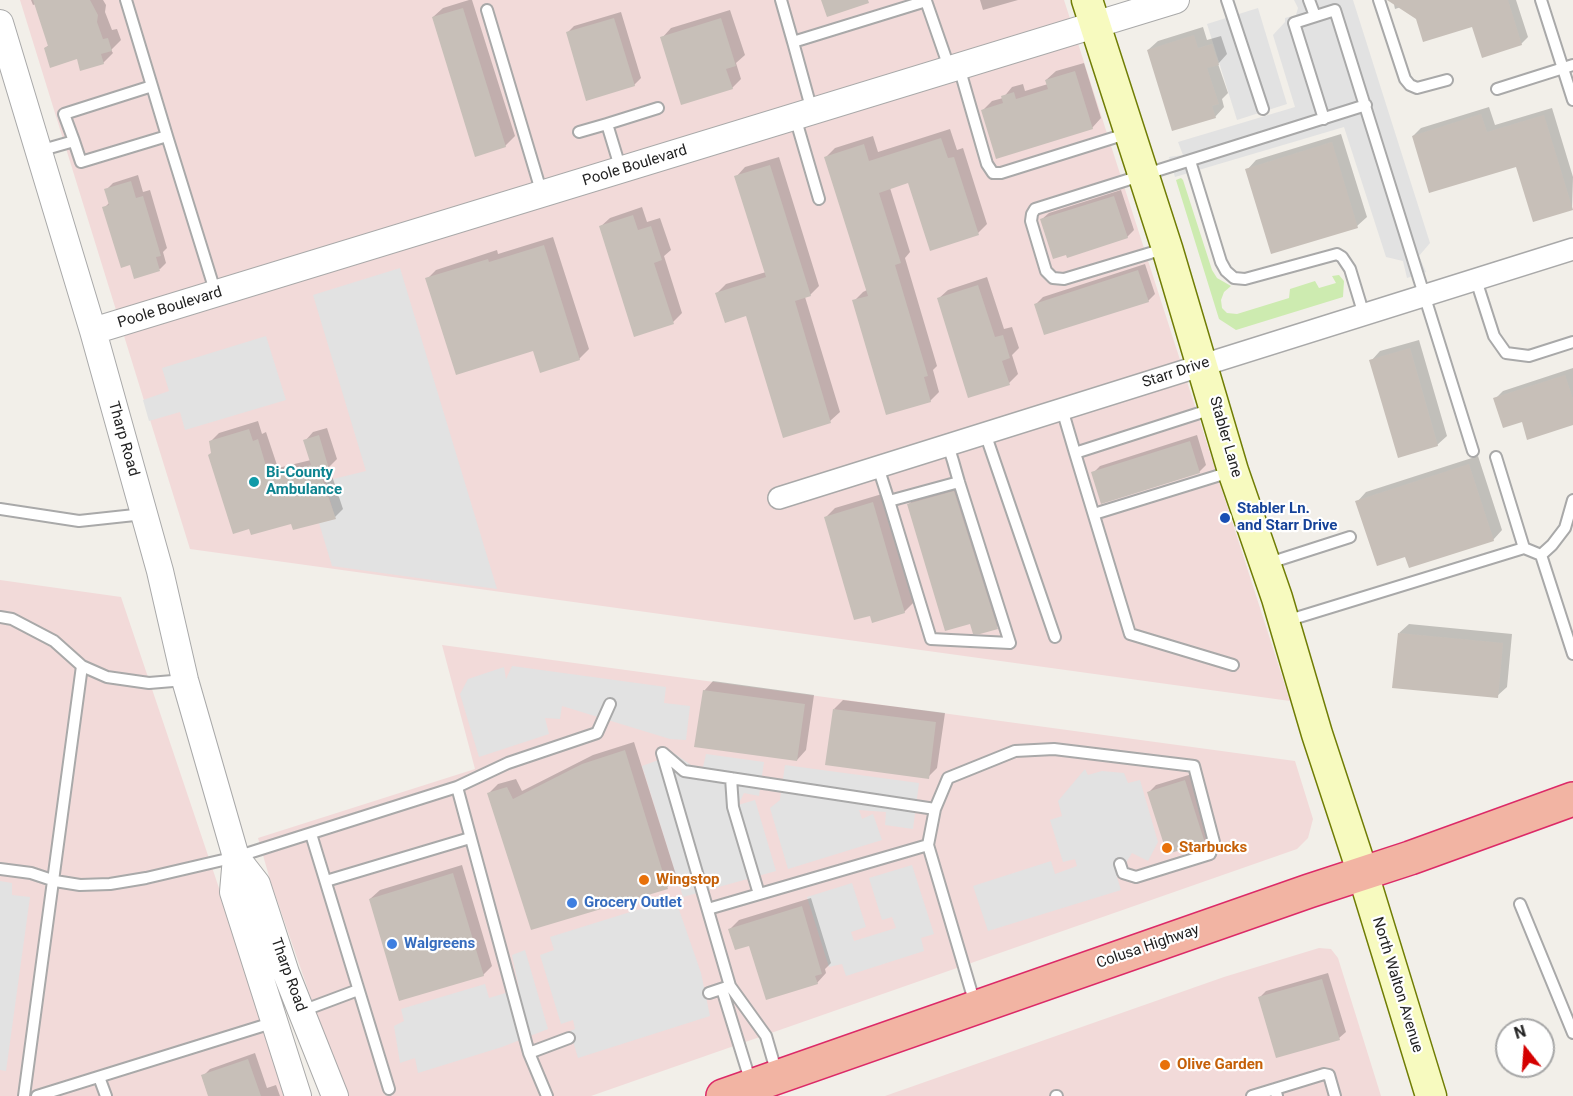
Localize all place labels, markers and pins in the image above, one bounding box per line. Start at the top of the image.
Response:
place label: Bi-County Ambulance [266,464,342,499]
marker: Bi-County Ambulance [247,475,261,489]
place label: Stabler Ln. and Starr Drive [1237,500,1337,535]
marker: Stabler Ln. and Starr Drive [1218,511,1232,525]
place label: Starbucks [1179,839,1247,857]
marker: Starbucks [1160,841,1174,855]
place label: Wingstop [656,871,720,889]
marker: Wingstop [637,873,651,887]
place label: Grocery Outlet [584,894,682,912]
marker: Grocery Outlet [565,896,579,910]
place label: Walgreens [404,935,475,953]
marker: Walgreens [385,937,399,951]
place label: Olive Garden [1177,1056,1263,1074]
marker: Olive Garden [1158,1058,1172,1072]

